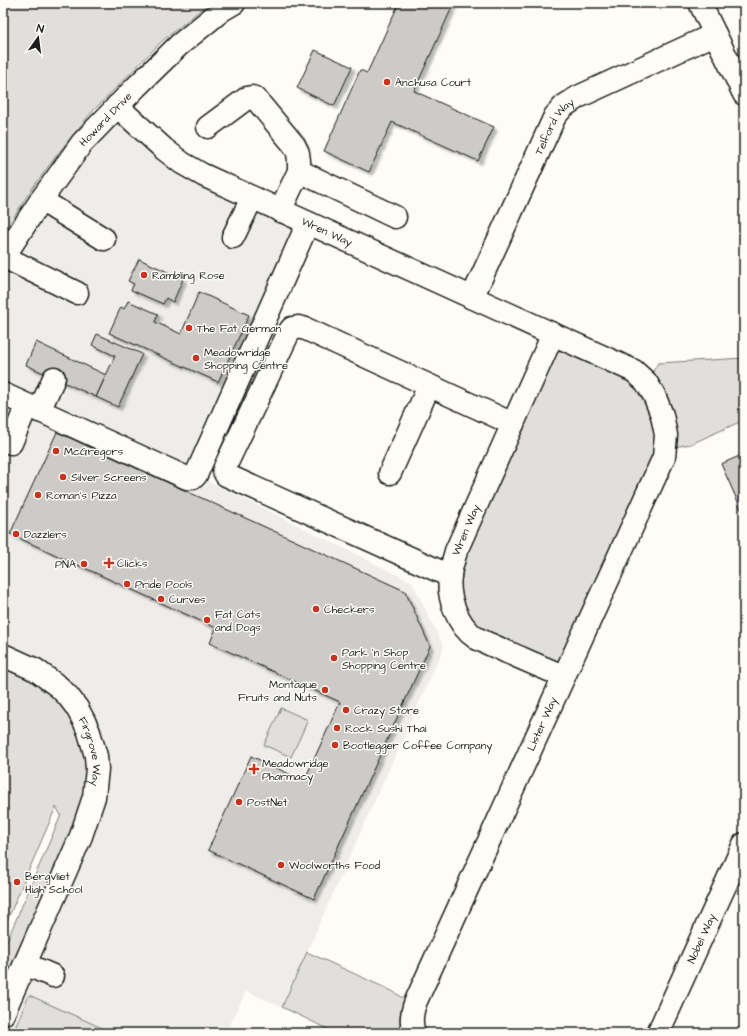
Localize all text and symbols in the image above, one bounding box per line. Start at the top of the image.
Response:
north arrow [18,18,58,58]
text: N [35,21,46,37]
place label: Anchusa Court [395,75,472,90]
marker: Anchusa Court [382,77,392,87]
street label: Howard Drive [76,88,135,149]
street label: Telford Way [531,94,577,157]
street label: Wren Way [299,213,355,250]
place label: Rambling Rose [152,268,225,284]
marker: Rambling Rose [139,270,149,280]
place label: The Fat German [197,321,282,336]
marker: The Fat German [184,323,194,333]
place label: Meadowridge Shopping Centre [204,345,288,374]
marker: Meadowridge Shopping Centre [191,353,201,363]
place label: McGregors [64,444,124,460]
marker: McGregors [51,446,61,456]
place label: Silver Screens [71,470,147,485]
marker: Silver Screens [58,472,68,482]
place label: Roman's Pizza [46,488,117,503]
marker: Roman's Pizza [33,490,43,500]
street label: Wren Way [448,502,484,558]
place label: Dazzlers [24,527,67,542]
marker: Dazzlers [11,529,21,539]
place label: Clicks [117,556,148,571]
place label: PNA [55,557,76,572]
marker: Clicks [104,558,114,568]
marker: PNA [79,559,89,569]
place label: Pride Pools [135,577,193,592]
marker: Pride Pools [122,579,132,589]
place label: Curves [169,592,206,607]
marker: Curves [156,594,166,604]
place label: Checkers [324,602,375,617]
marker: Checkers [311,604,321,614]
place label: Fat Cats and Dogs [215,607,261,636]
marker: Fat Cats and Dogs [202,615,212,625]
place label: Park 'n Shop Shopping Centre [342,645,426,674]
marker: Park 'n Shop Shopping Centre [329,653,339,663]
place label: Montague Fruits and Nuts [238,677,317,705]
marker: Montague Fruits and Nuts [320,685,330,695]
street label: Lister Way [523,695,561,754]
place label: Crazy Store [354,703,419,719]
marker: Crazy Store [341,705,351,715]
street label: Firgrove Way [75,714,105,787]
place label: Rock Sushi Thai [345,721,427,736]
marker: Rock Sushi Thai [332,723,342,733]
place label: Bootlegger Coffee Company [343,738,492,754]
marker: Bootlegger Coffee Company [330,740,340,750]
place label: Meadowridge Pharmacy [262,756,328,785]
marker: Meadowridge Pharmacy [249,764,259,774]
place label: PostNet [247,795,288,810]
marker: PostNet [234,797,244,807]
place label: Woolworths Food [289,858,380,873]
marker: Woolworths Food [276,860,286,870]
place label: Bergvliet High School [25,869,83,898]
marker: Bergvliet High School [12,877,22,887]
street label: Nobel Way [683,911,720,966]

